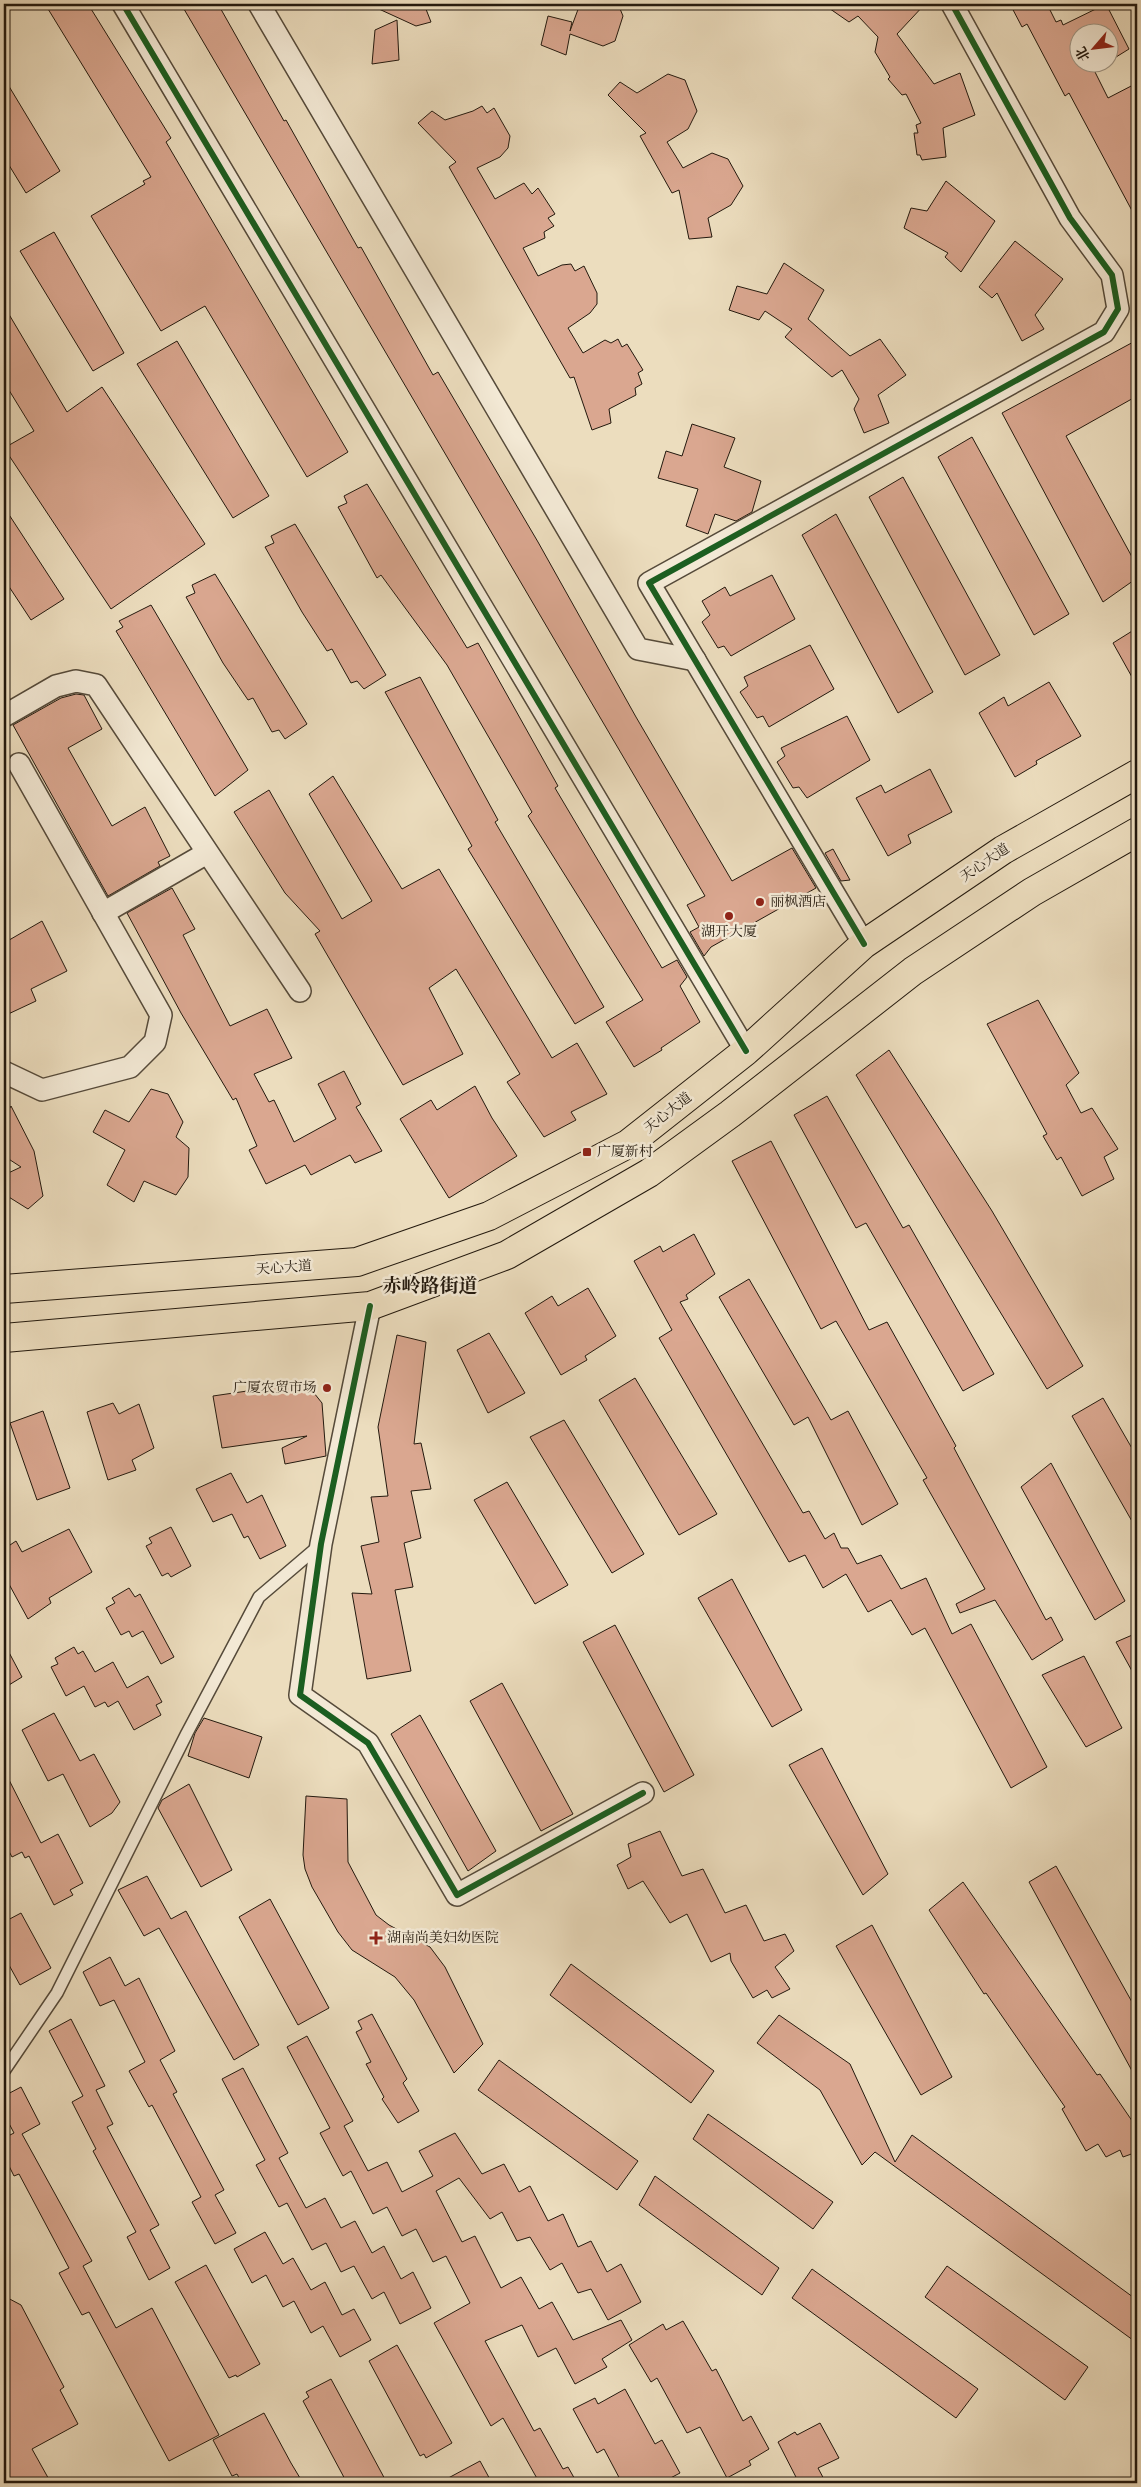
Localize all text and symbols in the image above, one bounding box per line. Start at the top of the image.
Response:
north arrow [1068,22,1118,72]
text: 北 [1073,44,1093,64]
street label: 天心大道 [957,841,1012,884]
place label: 丽枫酒店 [770,894,826,909]
marker: 丽枫酒店 [754,896,766,908]
marker: 湖开大厦 [723,910,735,922]
place label: 湖开大厦 [701,924,757,939]
street label: 天心大道 [641,1089,694,1136]
place label: 广厦新村 [597,1144,653,1159]
marker: 广厦新村 [581,1146,593,1158]
street label: 天心大道 [256,1258,312,1277]
district label: 赤岭路街道 [382,1275,478,1297]
place label: 广厦农贸市场 [233,1380,317,1395]
marker: 广厦农贸市场 [321,1382,333,1394]
place label: 湖南尚美妇幼医院 [387,1930,499,1945]
marker: 湖南尚美妇幼医院 [369,1931,383,1945]

